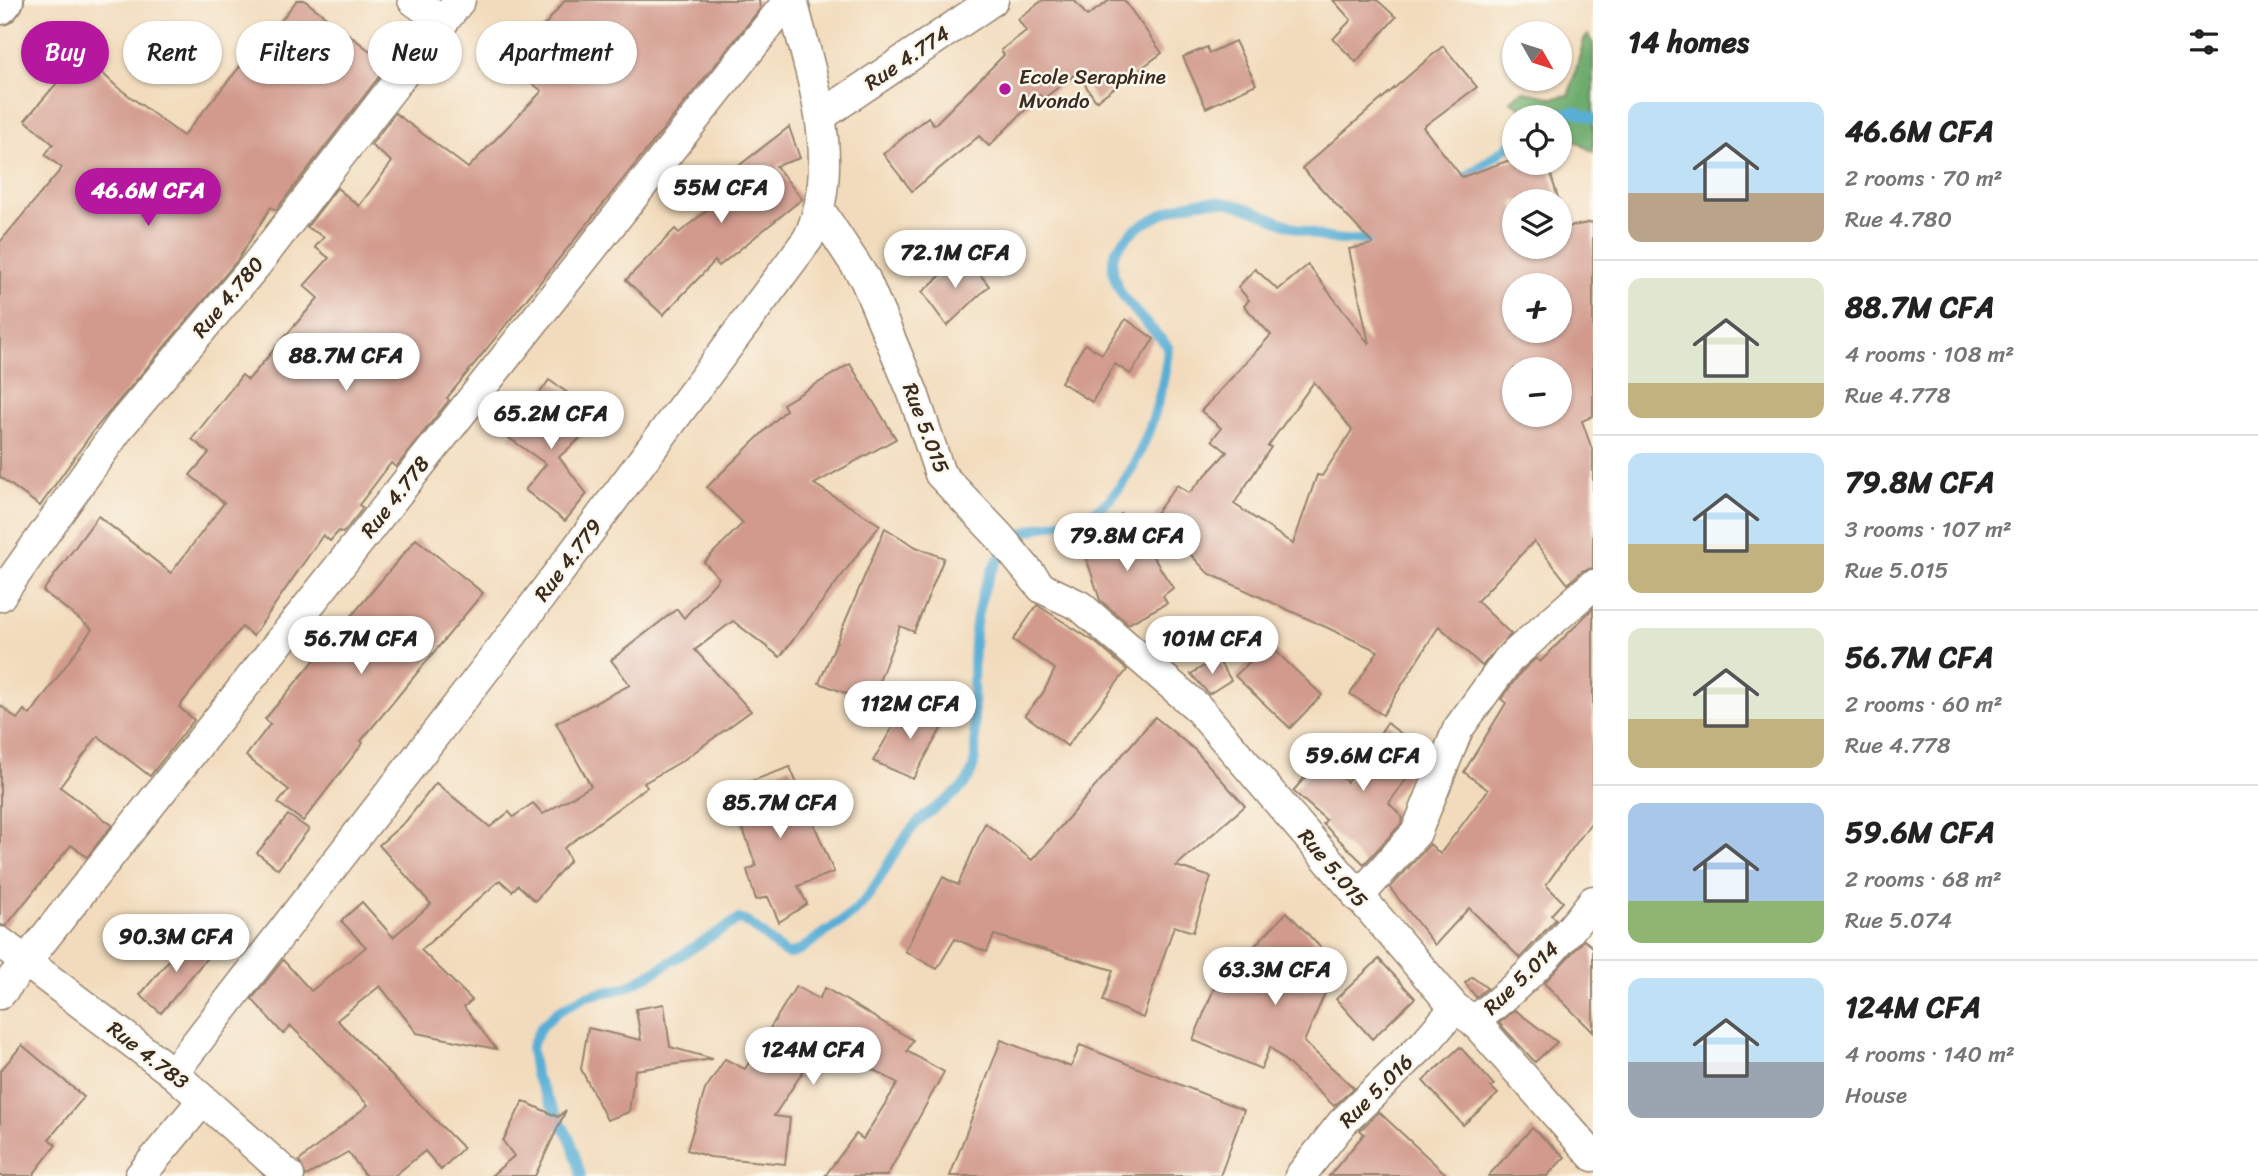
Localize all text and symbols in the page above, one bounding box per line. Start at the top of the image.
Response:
street label: Rue 4.774 [856,15,958,101]
text: 14 homes [1628,15,1749,69]
chip: Buy [21,21,109,84]
chip: Rent [123,21,222,84]
chip: Filters [236,21,354,84]
chip: New [368,21,462,84]
chip: Apartment [476,21,637,84]
north arrow [1502,21,1572,91]
map controls [1502,21,1572,427]
icon: filters [2185,23,2223,61]
place label: Ecole Seraphine Mvondo [1019,58,1166,120]
marker: Ecole Seraphine Mvondo [997,81,1013,97]
text: 46.6M CFA [1845,104,1994,158]
button: locate [1502,105,1572,175]
icon: home [1684,130,1768,214]
text: 2 rooms · 70 m² [1845,158,2003,199]
pin: 55M CFA [656,166,786,225]
text: 55M CFA [674,167,768,208]
pin: 46.6M CFA [68,168,228,228]
text: 46.6M CFA [91,170,205,211]
button: layers [1502,189,1572,259]
text: Rue 4.780 [1845,199,1952,240]
pin: 72.1M CFA [875,230,1035,290]
text: 72.1M CFA [900,232,1010,273]
street label: Rue 4.780 [182,247,274,347]
button: + [1502,273,1572,343]
text: 88.7M CFA [1845,280,1994,334]
icon: home [1684,306,1768,390]
pin: 88.7M CFA [266,334,426,393]
text: 4 rooms · 108 m² [1845,334,2014,375]
text: 88.7M CFA [289,335,403,376]
button: − [1502,357,1572,427]
text: Rue 4.778 [1845,375,1951,416]
street label: Rue 5.015 [891,377,961,479]
pin: 65.2M CFA [471,392,631,451]
text: 65.2M CFA [494,393,608,434]
street label: Rue 4.778 [350,447,440,547]
text: 79.8M CFA [1845,455,1995,509]
icon: home [1684,481,1768,565]
text: 3 rooms · 107 m² [1845,509,2012,550]
street label: Rue 4.779 [524,510,612,610]
pin: 79.8M CFA [1047,514,1207,573]
text: 79.8M CFA [1070,515,1184,556]
text: Rue 5.015 [1845,550,1949,591]
pin: 56.7M CFA [281,616,441,676]
pin: 101M CFA [1140,616,1284,676]
text: 56.7M CFA [304,618,418,659]
text: 101M CFA [1162,618,1263,659]
text: 56.7M CFA [1845,630,1994,684]
icon: home [1684,656,1768,740]
pin: 112M CFA [838,682,982,741]
text: 112M CFA [860,683,960,724]
text: 2 rooms · 60 m² [1845,684,2003,725]
text: Rue 4.778 [1845,725,1951,766]
pin: 59.6M CFA [1283,734,1443,793]
text: 59.6M CFA [1306,735,1420,776]
pin: 85.7M CFA [700,780,860,840]
text: 85.7M CFA [723,782,837,823]
text: 59.6M CFA [1845,805,1995,859]
street label: Rue 5.015 [1288,820,1378,917]
icon: home [1684,831,1768,915]
text: 2 rooms · 68 m² [1845,859,2002,900]
text: Rue 5.074 [1845,900,1952,941]
pin: 90.3M CFA [96,914,256,974]
text: 90.3M CFA [119,916,233,957]
street label: Rue 5.014 [1474,931,1568,1025]
pin: 63.3M CFA [1195,948,1355,1007]
text: 63.3M CFA [1219,949,1331,990]
text: 124M CFA [1845,980,1981,1034]
icon: home [1684,1006,1768,1090]
street label: Rue 4.783 [99,1011,198,1100]
pin: 124M CFA [741,1028,885,1087]
text: 124M CFA [761,1029,865,1070]
text: 4 rooms · 140 m² [1845,1034,2015,1075]
street label: Rue 5.016 [1329,1044,1423,1138]
text: House [1845,1075,1907,1116]

